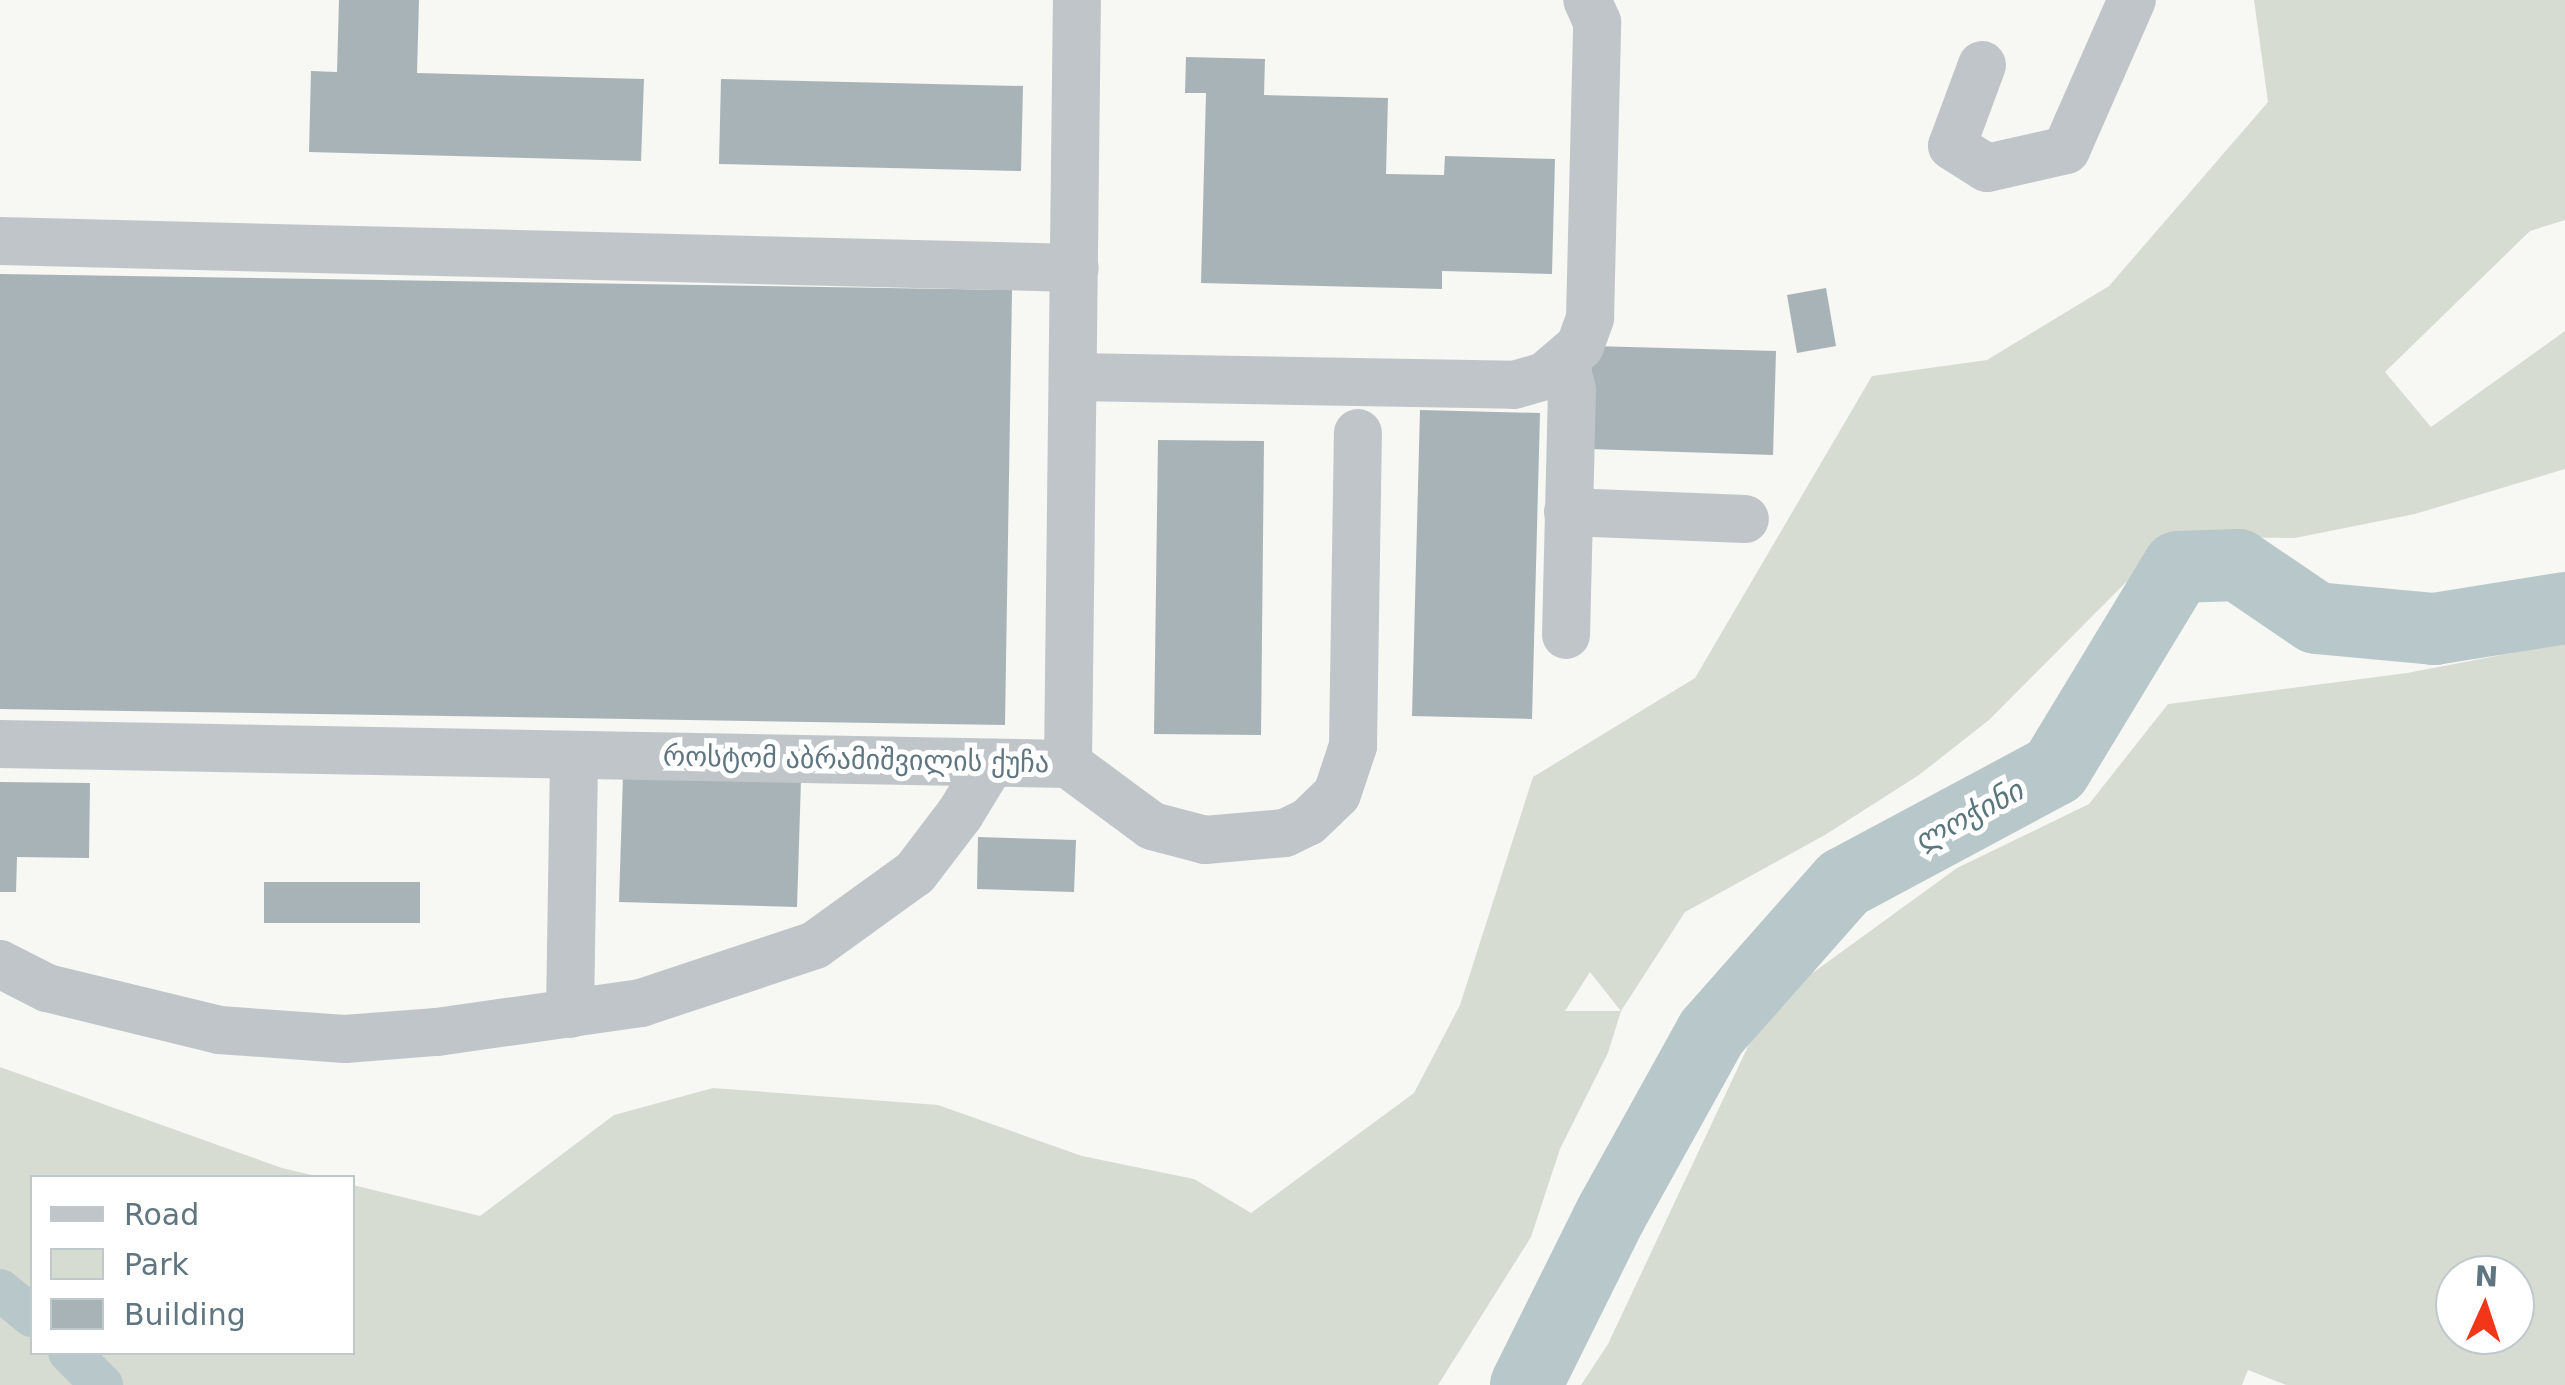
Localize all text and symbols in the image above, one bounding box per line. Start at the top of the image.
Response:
street label: როსტომ აბრამიშვილის ქუჩა [663,740,1049,780]
water label: ლოჭინი [1909,772,2029,860]
legend [30,1175,355,1355]
text: Road [124,1197,199,1232]
text: Park [124,1247,189,1282]
north arrow [2435,1255,2535,1355]
text: N [2474,1259,2499,1294]
text: Building [124,1297,246,1332]

